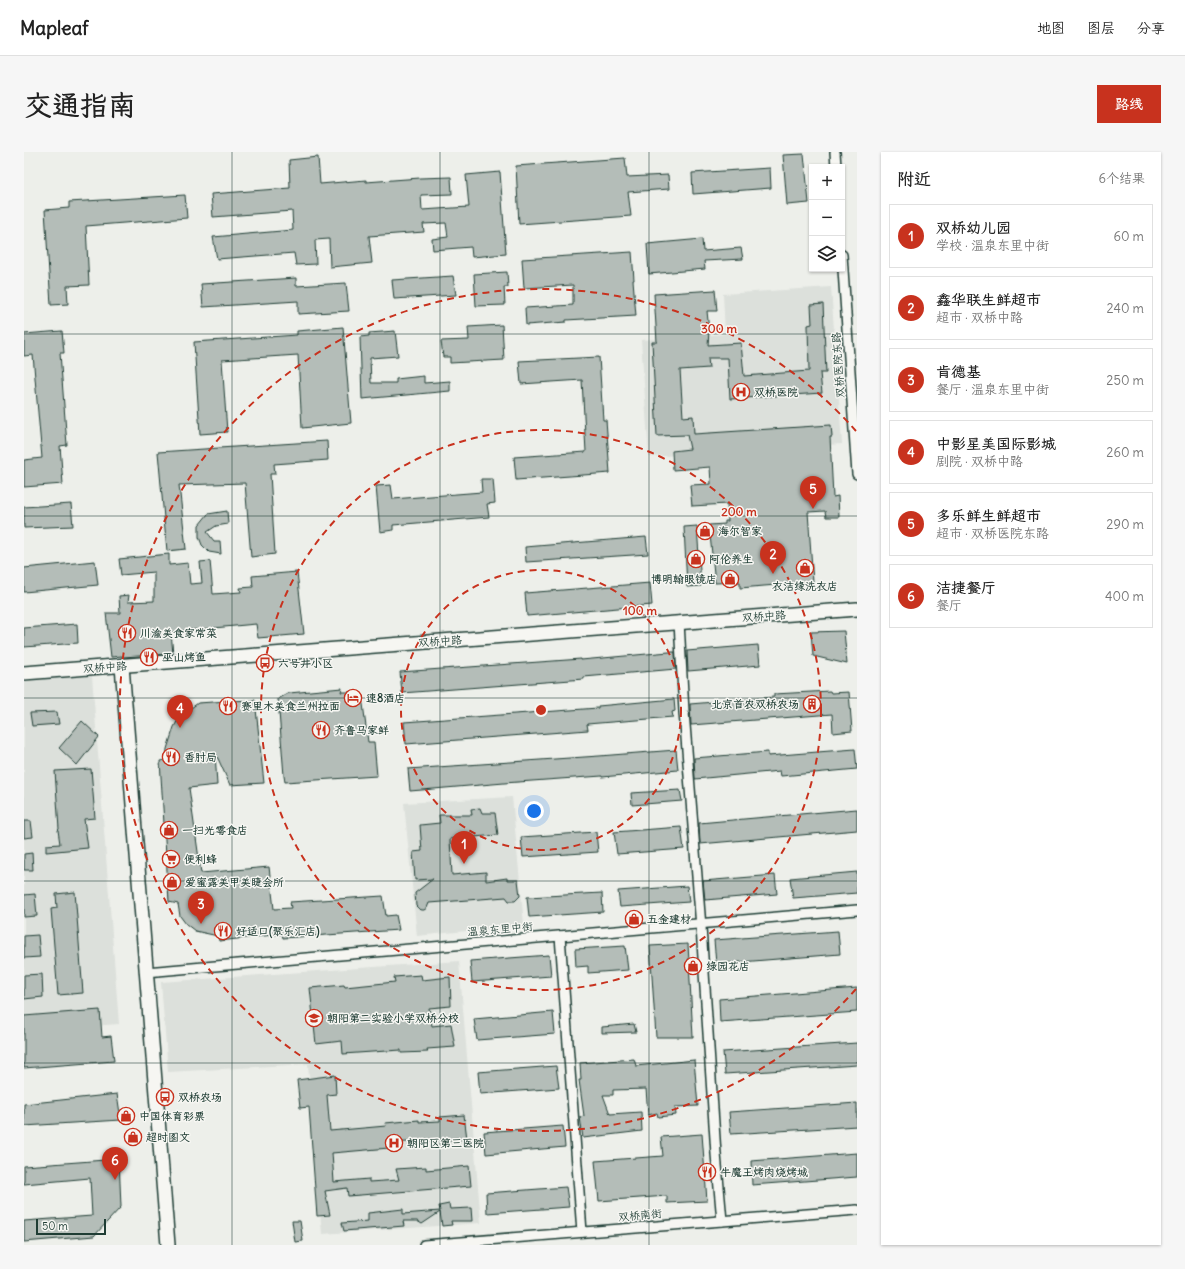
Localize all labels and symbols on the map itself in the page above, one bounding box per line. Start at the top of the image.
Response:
text: 300 m [701,321,737,336]
street label: 双桥医院东路 [829,332,847,398]
hospital icon: 双桥医院 [731,382,751,402]
place label: 双桥医院 [754,385,798,399]
pin: 5 [800,476,826,509]
text: 200 m [721,504,757,519]
shop icon: 海尔智家 [695,521,715,541]
place label: 海尔智家 [718,524,762,538]
pin: 2 [760,541,786,574]
shop icon: 阿伦养生 [686,549,706,569]
place label: 阿伦养生 [709,552,753,566]
shop icon: 衣洁缘洗衣店 [795,558,815,578]
shop icon: 博明翰眼镜店 [720,569,740,589]
place label: 博明翰眼镜店 [651,572,717,586]
place label: 衣洁缘洗衣店 [772,579,838,593]
text: 100 m [623,603,657,618]
street label: 双桥中路 [742,607,786,625]
restaurant icon: 川渝美食家常菜 [117,623,137,643]
place label: 川渝美食家常菜 [140,626,217,640]
street label: 双桥中路 [418,632,462,650]
restaurant icon: 巫山烤鱼 [139,647,159,667]
place label: 巫山烤鱼 [162,650,206,664]
bus stop icon: 六号井小区 [255,653,275,673]
place label: 六号井小区 [278,656,333,670]
street label: 双桥中路 [83,658,127,676]
hotel icon: 速8酒店 [343,688,363,708]
place label: 速8酒店 [366,691,405,705]
building icon: 北京首农双桥农场 [802,694,822,714]
pin: 4 [167,695,193,728]
restaurant icon: 赛里木美食兰州拉面 [218,696,238,716]
place label: 北京首农双桥农场 [711,697,799,711]
place label: 赛里木美食兰州拉面 [241,699,340,713]
centre of rings [534,703,548,717]
restaurant icon: 齐鲁马家鲜 [311,720,331,740]
place label: 齐鲁马家鲜 [334,723,389,737]
restaurant icon: 香肘局 [161,747,181,767]
place label: 香肘局 [184,750,217,764]
your location [524,801,544,821]
shop icon: 一扫光零食店 [159,820,179,840]
place label: 一扫光零食店 [182,823,248,837]
pin: 1 [451,831,477,864]
supermarket icon: 便利蜂 [161,849,181,869]
place label: 便利蜂 [184,852,217,866]
shop icon: 爱蜜露美甲美睫会所 [162,872,182,892]
place label: 爱蜜露美甲美睫会所 [185,875,284,889]
pin: 3 [188,891,214,924]
shop icon: 五金建材 [624,909,644,929]
place label: 五金建材 [647,912,691,926]
street label: 温泉东里中街 [467,919,534,939]
restaurant icon: 好适口(聚乐汇店) [213,921,233,941]
place label: 好适口(聚乐汇店) [236,924,320,939]
shop icon: 绿园花店 [683,956,703,976]
place label: 绿园花店 [706,959,750,973]
school or university icon: 朝阳第二实验小学双桥分校 [304,1008,324,1028]
place label: 朝阳第二实验小学双桥分校 [327,1011,459,1025]
bus stop icon: 双桥农场 [155,1087,175,1107]
place label: 双桥农场 [178,1090,222,1104]
shop icon: 中国体育彩票 [116,1106,136,1126]
place label: 中国体育彩票 [139,1109,205,1123]
shop icon: 超时图文 [123,1127,143,1147]
place label: 超时图文 [145,1130,190,1144]
hospital icon: 朝阳区第三医院 [384,1133,404,1153]
place label: 朝阳区第三医院 [407,1136,484,1150]
pin: 6 [102,1147,128,1180]
restaurant icon: 牛魔王烤肉烧烤城 [697,1162,717,1182]
place label: 牛魔王烤肉烧烤城 [720,1165,808,1179]
street label: 双桥南街 [617,1206,664,1224]
scale bar [36,1217,106,1236]

